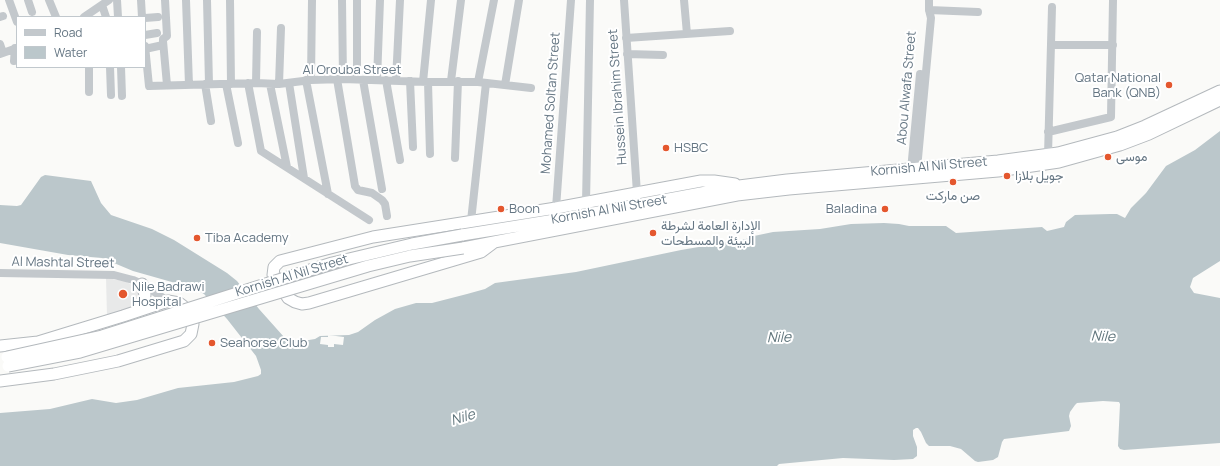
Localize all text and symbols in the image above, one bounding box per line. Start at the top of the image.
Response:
legend [16,16,146,68]
text: Road [54,24,82,41]
street label: Hussein Ibrahim Street [605,29,631,165]
street label: Abou Alwafa Street [894,30,920,146]
street label: Mohamed Soltan Street [538,32,564,174]
text: Water [54,44,87,61]
street label: Al Orouba Street [303,62,401,78]
place label: Qatar National Bank (QNB) [1075,70,1161,101]
marker: Qatar National Bank (QNB) [1164,80,1174,90]
place label: HSBC [674,140,708,156]
marker: HSBC [661,143,671,153]
place label: موسى [1116,149,1147,165]
marker: موسى [1103,152,1113,162]
street label: Kornish Al Nil Street [870,154,988,180]
place label: جويل بلازا [1015,168,1064,184]
marker: جويل بلازا [1002,171,1012,181]
marker: صن ماركت [948,177,958,187]
place label: صن ماركت [926,188,980,204]
street label: Kornish Al Nil Street [550,192,668,228]
place label: Boon [509,201,540,217]
place label: Baladina [826,201,877,217]
marker: Boon [496,204,506,214]
marker: Baladina [880,204,890,214]
place label: الإدارة العامة لشرطة البيئة والمسطحات [661,218,761,249]
marker: الإدارة العامة لشرطة البيئة والمسطحات [648,228,658,238]
place label: Tiba Academy [205,230,289,246]
marker: Tiba Academy [192,233,202,243]
street label: Kornish Al Nil Street [234,251,350,301]
street label: Al Mashtal Street [11,254,115,272]
place label: Nile Badrawi Hospital [132,279,204,310]
marker: Nile Badrawi Hospital [117,288,129,300]
water label: Nile [1091,328,1115,346]
water label: Nile [767,329,791,347]
place label: Seahorse Club [220,335,307,351]
marker: Seahorse Club [207,338,217,348]
water label: Nile [449,406,477,430]

